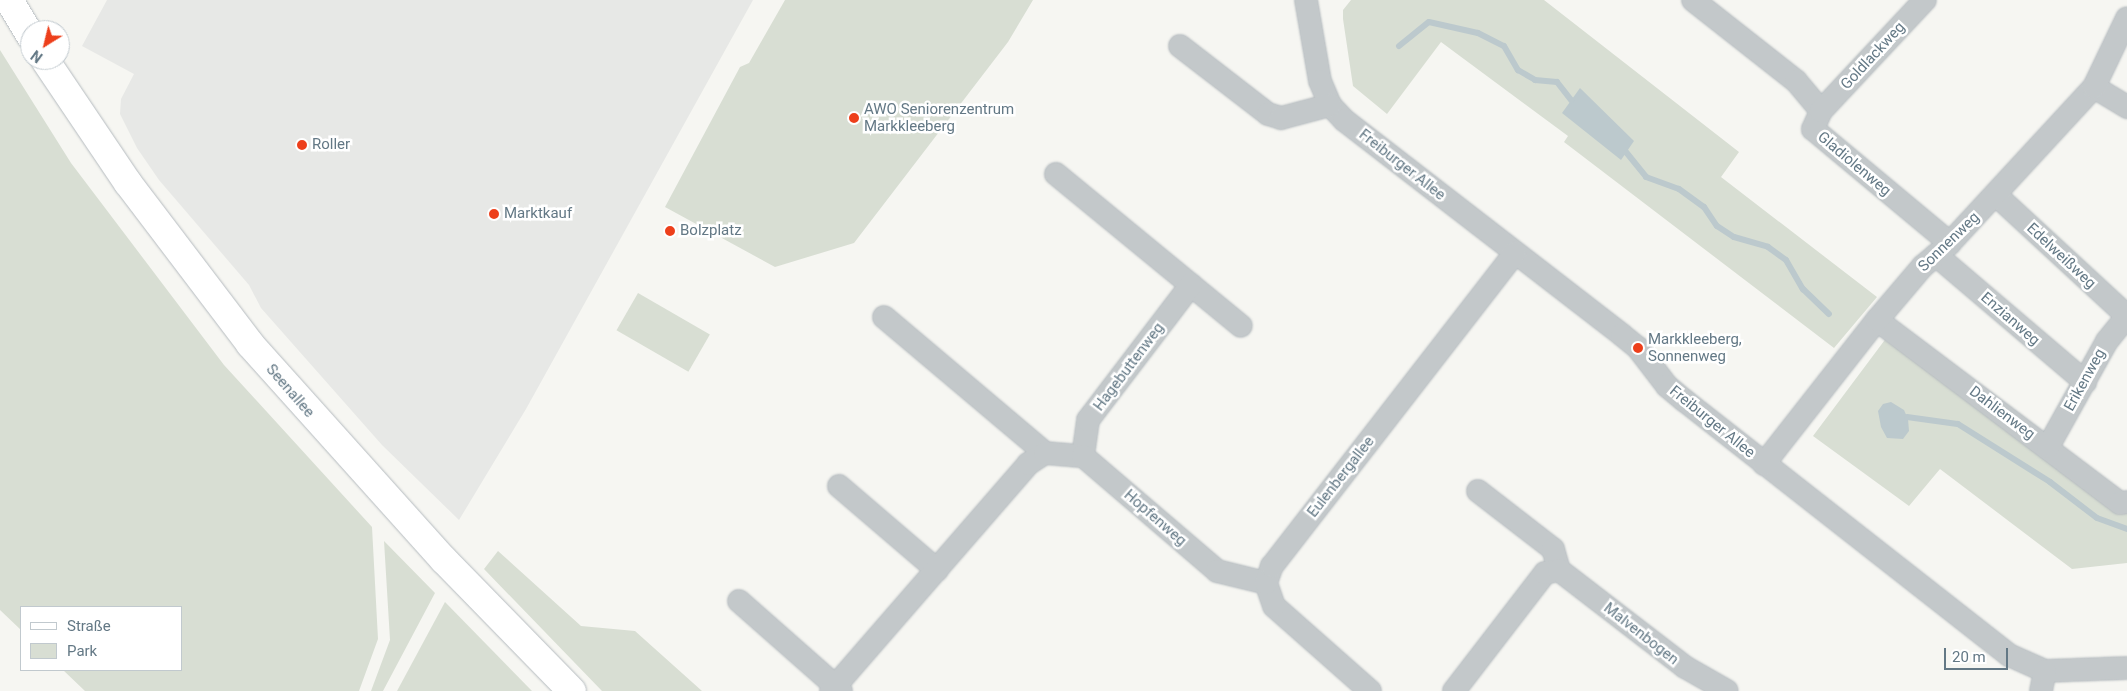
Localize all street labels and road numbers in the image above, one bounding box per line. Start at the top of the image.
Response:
street label: Goldlackweg [1837,18,1909,94]
street label: Freiburger Allee [1355,126,1449,204]
street label: Gladiolenweg [1814,128,1894,200]
street label: Sonnenweg [1915,208,1983,276]
street label: Edelweißweg [2023,219,2099,293]
street label: Enzianweg [1977,289,2043,349]
street label: Hagebuttenweg [1090,319,1168,415]
street label: Erikenweg [2060,346,2110,414]
street label: Seenallee [262,361,318,421]
street label: Freiburger Allee [1666,382,1758,462]
street label: Dahlienweg [1966,383,2038,443]
street label: Eulenbergallee [1304,433,1378,521]
street label: Hopfenweg [1120,486,1190,550]
street label: Malvenbogen [1600,599,1682,669]

